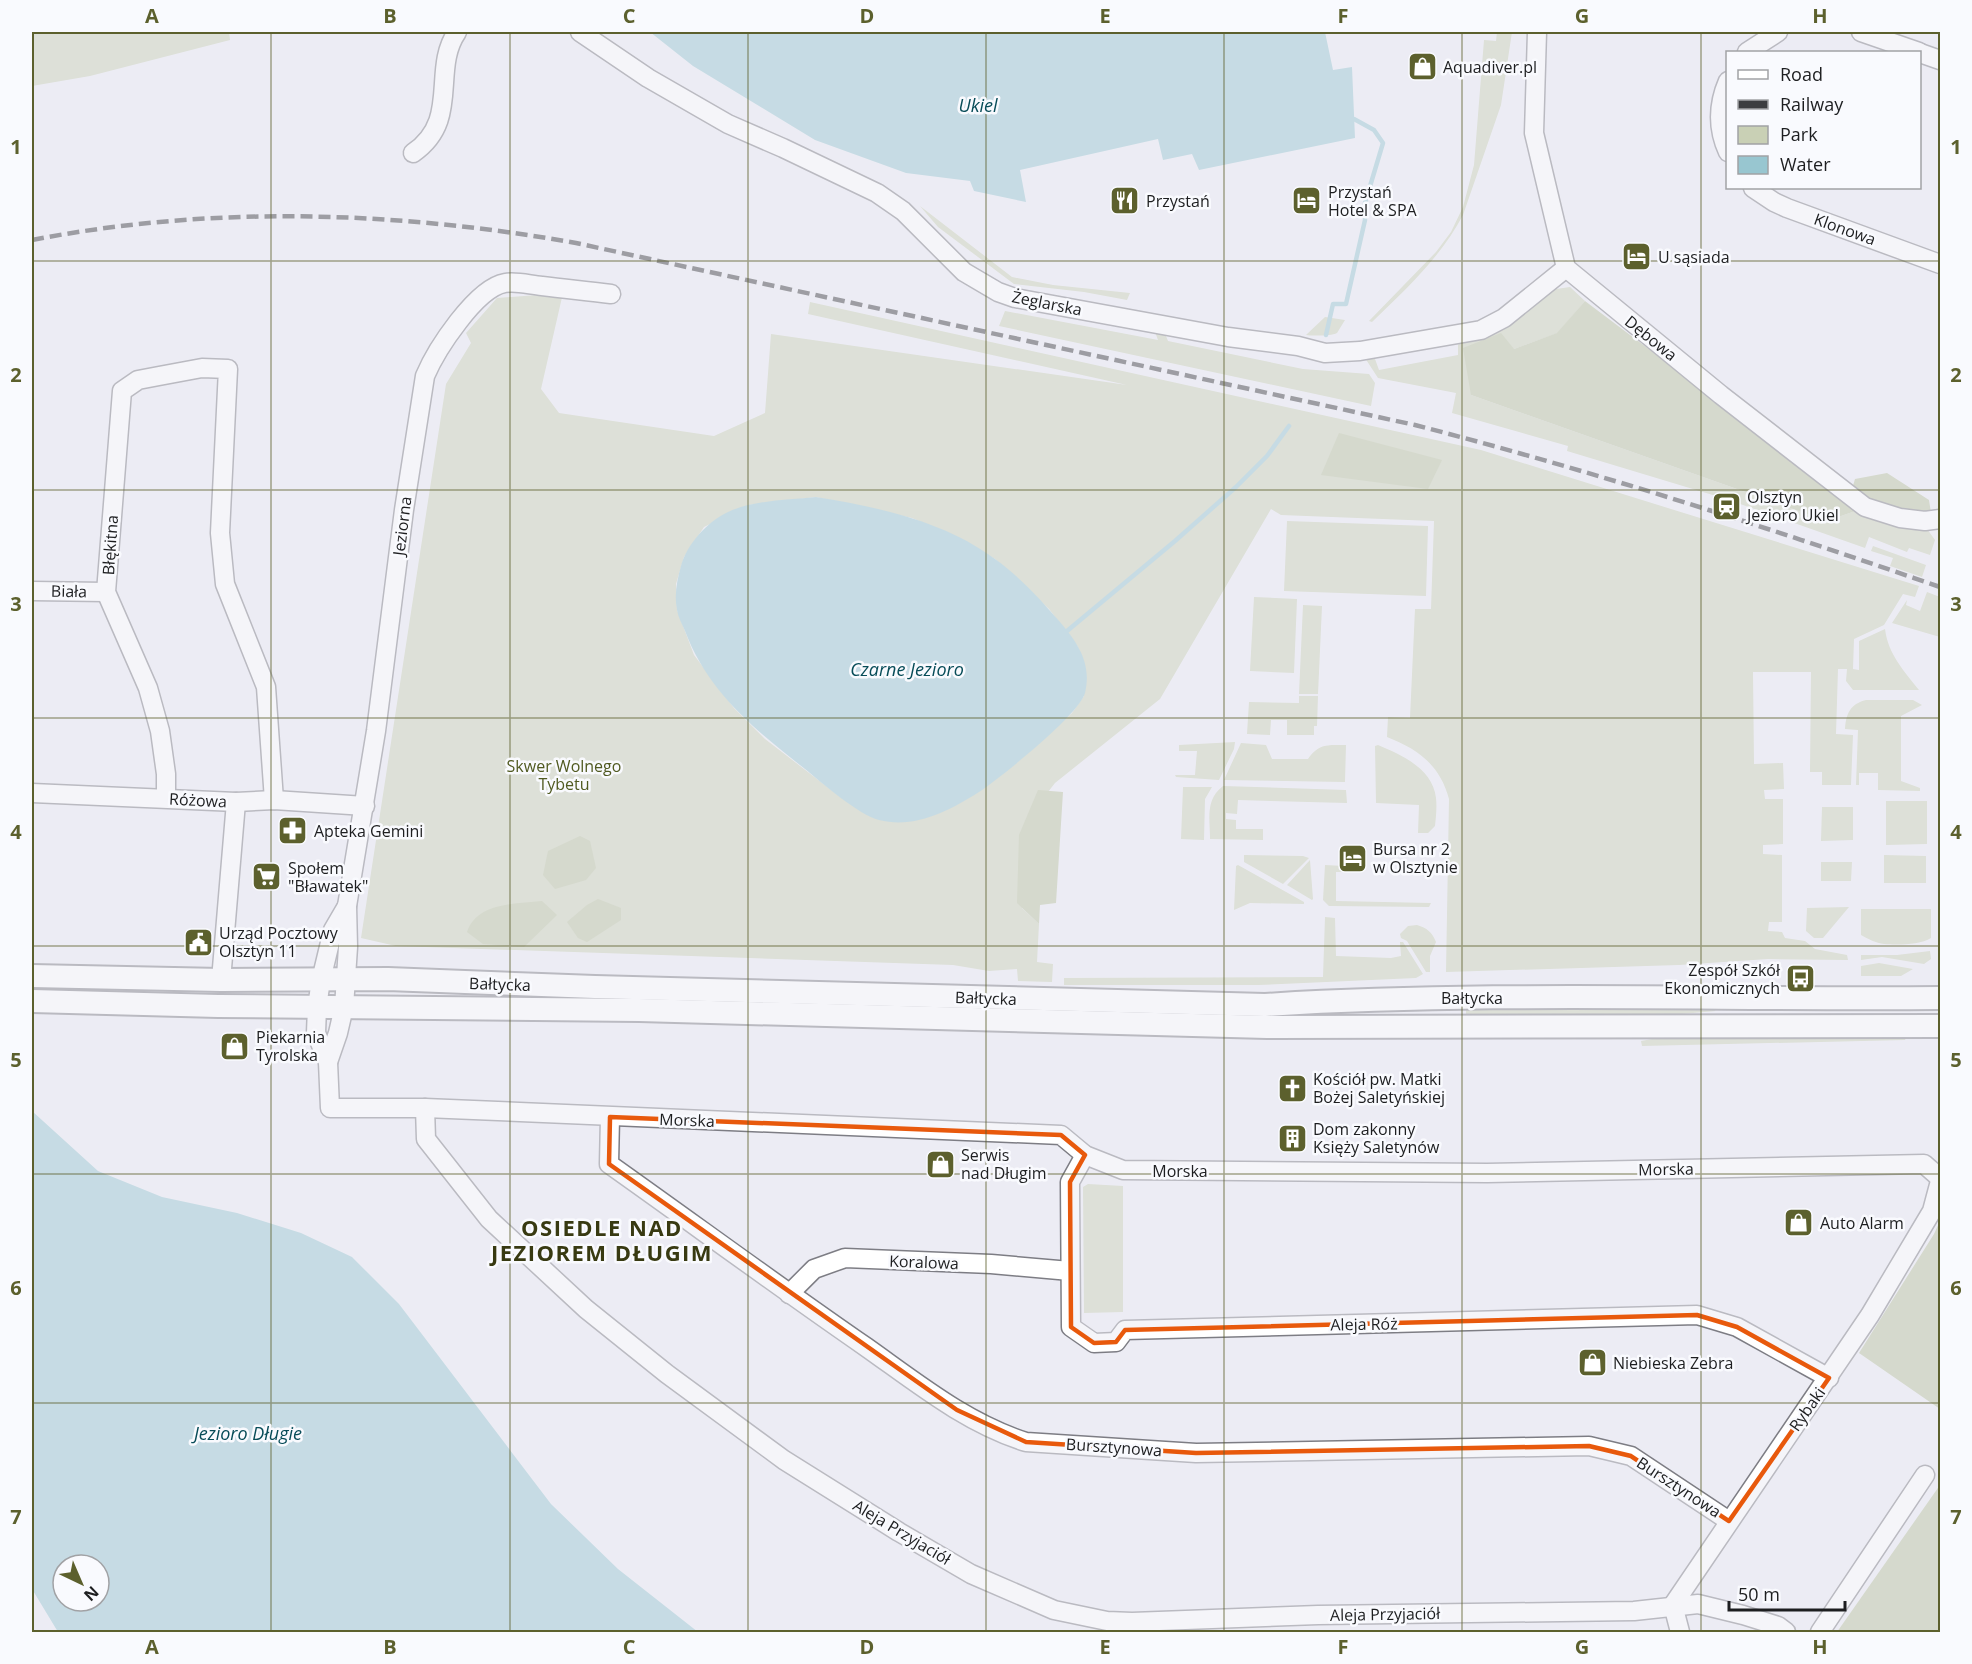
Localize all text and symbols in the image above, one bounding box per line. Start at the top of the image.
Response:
text: A [145,2,159,29]
text: B [383,2,397,29]
text: C [623,2,636,29]
text: D [860,2,874,29]
text: E [1099,2,1111,29]
text: F [1338,2,1348,29]
text: G [1575,2,1589,29]
text: H [1812,2,1828,29]
shop icon: Aquadiver.pl [1406,51,1438,83]
legend [1726,51,1921,189]
place label: Aquadiver.pl [1443,56,1537,78]
text: Road [1780,62,1823,86]
text: Railway [1780,92,1844,116]
water label: Ukiel [958,93,998,117]
text: Park [1780,122,1818,146]
text: 1 [10,133,22,160]
text: 1 [1950,133,1962,160]
text: Water [1780,152,1831,176]
place label: Przystań Hotel & SPA [1328,181,1418,221]
restaurant icon: Przystań [1109,185,1141,217]
hotel icon: Przystań Hotel & SPA [1291,185,1323,217]
place label: Przystań [1146,190,1210,212]
street label: Klonowa [1811,208,1879,250]
hotel icon: U sąsiada [1621,241,1653,273]
place label: U sąsiada [1658,246,1730,268]
street label: Żeglarska [1010,285,1084,321]
street label: Dębowa [1620,310,1682,366]
text: 2 [10,361,22,388]
text: 2 [1950,361,1962,388]
place label: Olsztyn Jezioro Ukiel [1745,486,1839,526]
station icon: Olsztyn Jezioro Ukiel [1710,490,1742,522]
street label: Jeziorna [387,495,417,559]
street label: Błękitna [97,514,123,576]
street label: Biała [51,580,87,602]
text: 3 [10,590,22,617]
text: 3 [1950,590,1962,617]
water label: Czarne Jezioro [850,657,964,681]
park label: Skwer Wolnego Tybetu [507,755,621,795]
street label: Różowa [169,787,227,813]
pharmacy icon: Apteka Gemini [277,815,309,847]
text: 4 [10,818,22,845]
text: 4 [1950,818,1962,845]
place label: Apteka Gemini [314,820,423,842]
place label: Bursa nr 2 w Olsztynie [1373,838,1458,878]
hotel icon: Bursa nr 2 w Olsztynie [1336,842,1368,874]
place label: Społem "Bławatek" [288,857,368,897]
supermarket icon: Społem "Bławatek" [251,861,283,893]
place label: Urząd Pocztowy Olsztyn 11 [219,922,339,962]
public building icon: Urząd Pocztowy Olsztyn 11 [182,926,214,958]
place label: Zespół Szkół Ekonomicznych [1664,959,1781,999]
bus stop icon: Zespół Szkół Ekonomicznych [1785,963,1817,995]
street label: Bałtycka [469,972,531,996]
street label: Bałtycka [955,986,1017,1010]
street label: Bałtycka [1441,987,1503,1009]
place label: Piekarnia Tyrolska [256,1026,325,1066]
shop icon: Piekarnia Tyrolska [219,1030,251,1062]
text: 5 [10,1046,22,1073]
text: 5 [1950,1046,1962,1073]
place label: Kościół pw. Matki Bożej Saletyńskiej [1313,1068,1445,1108]
church icon: Kościół pw. Matki Bożej Saletyńskiej [1276,1072,1308,1104]
street label: Morska [659,1108,715,1132]
place label: Dom zakonny Księży Saletynów [1313,1118,1440,1158]
building icon: Dom zakonny Księży Saletynów [1276,1122,1308,1154]
place label: Serwis nad Długim [961,1144,1047,1184]
shop icon: Serwis nad Długim [924,1148,956,1180]
street label: Morska [1638,1158,1694,1180]
street label: Morska [1152,1160,1208,1182]
shop icon: Auto Alarm [1783,1207,1815,1239]
district label: OSIEDLE NAD JEZIOREM DŁUGIM [489,1212,713,1267]
place label: Auto Alarm [1820,1212,1904,1234]
street label: Koralowa [889,1250,959,1274]
text: 6 [10,1274,22,1301]
text: 6 [1950,1274,1962,1301]
street label: Aleja Róż [1330,1312,1398,1336]
shop icon: Niebieska Zebra [1576,1347,1608,1379]
place label: Niebieska Zebra [1613,1352,1733,1374]
street label: Rybaki [1784,1383,1830,1435]
water label: Jezioro Długie [191,1421,302,1445]
street label: Bursztynowa [1065,1433,1163,1461]
street label: Bursztynowa [1633,1452,1725,1522]
street label: Aleja Przyjaciół [849,1494,956,1570]
text: 7 [10,1503,22,1530]
text: 7 [1950,1503,1962,1530]
north arrow [51,1553,111,1613]
scale bar [1729,1574,1844,1612]
text: N [79,1581,104,1606]
text: 50 m [1738,1582,1780,1606]
street label: Aleja Przyjaciół [1330,1602,1441,1626]
text: A [145,1633,159,1660]
text: B [383,1633,397,1660]
text: C [623,1633,636,1660]
text: D [860,1633,874,1660]
text: E [1099,1633,1111,1660]
text: F [1338,1633,1348,1660]
text: G [1575,1633,1589,1660]
text: H [1812,1633,1828,1660]

